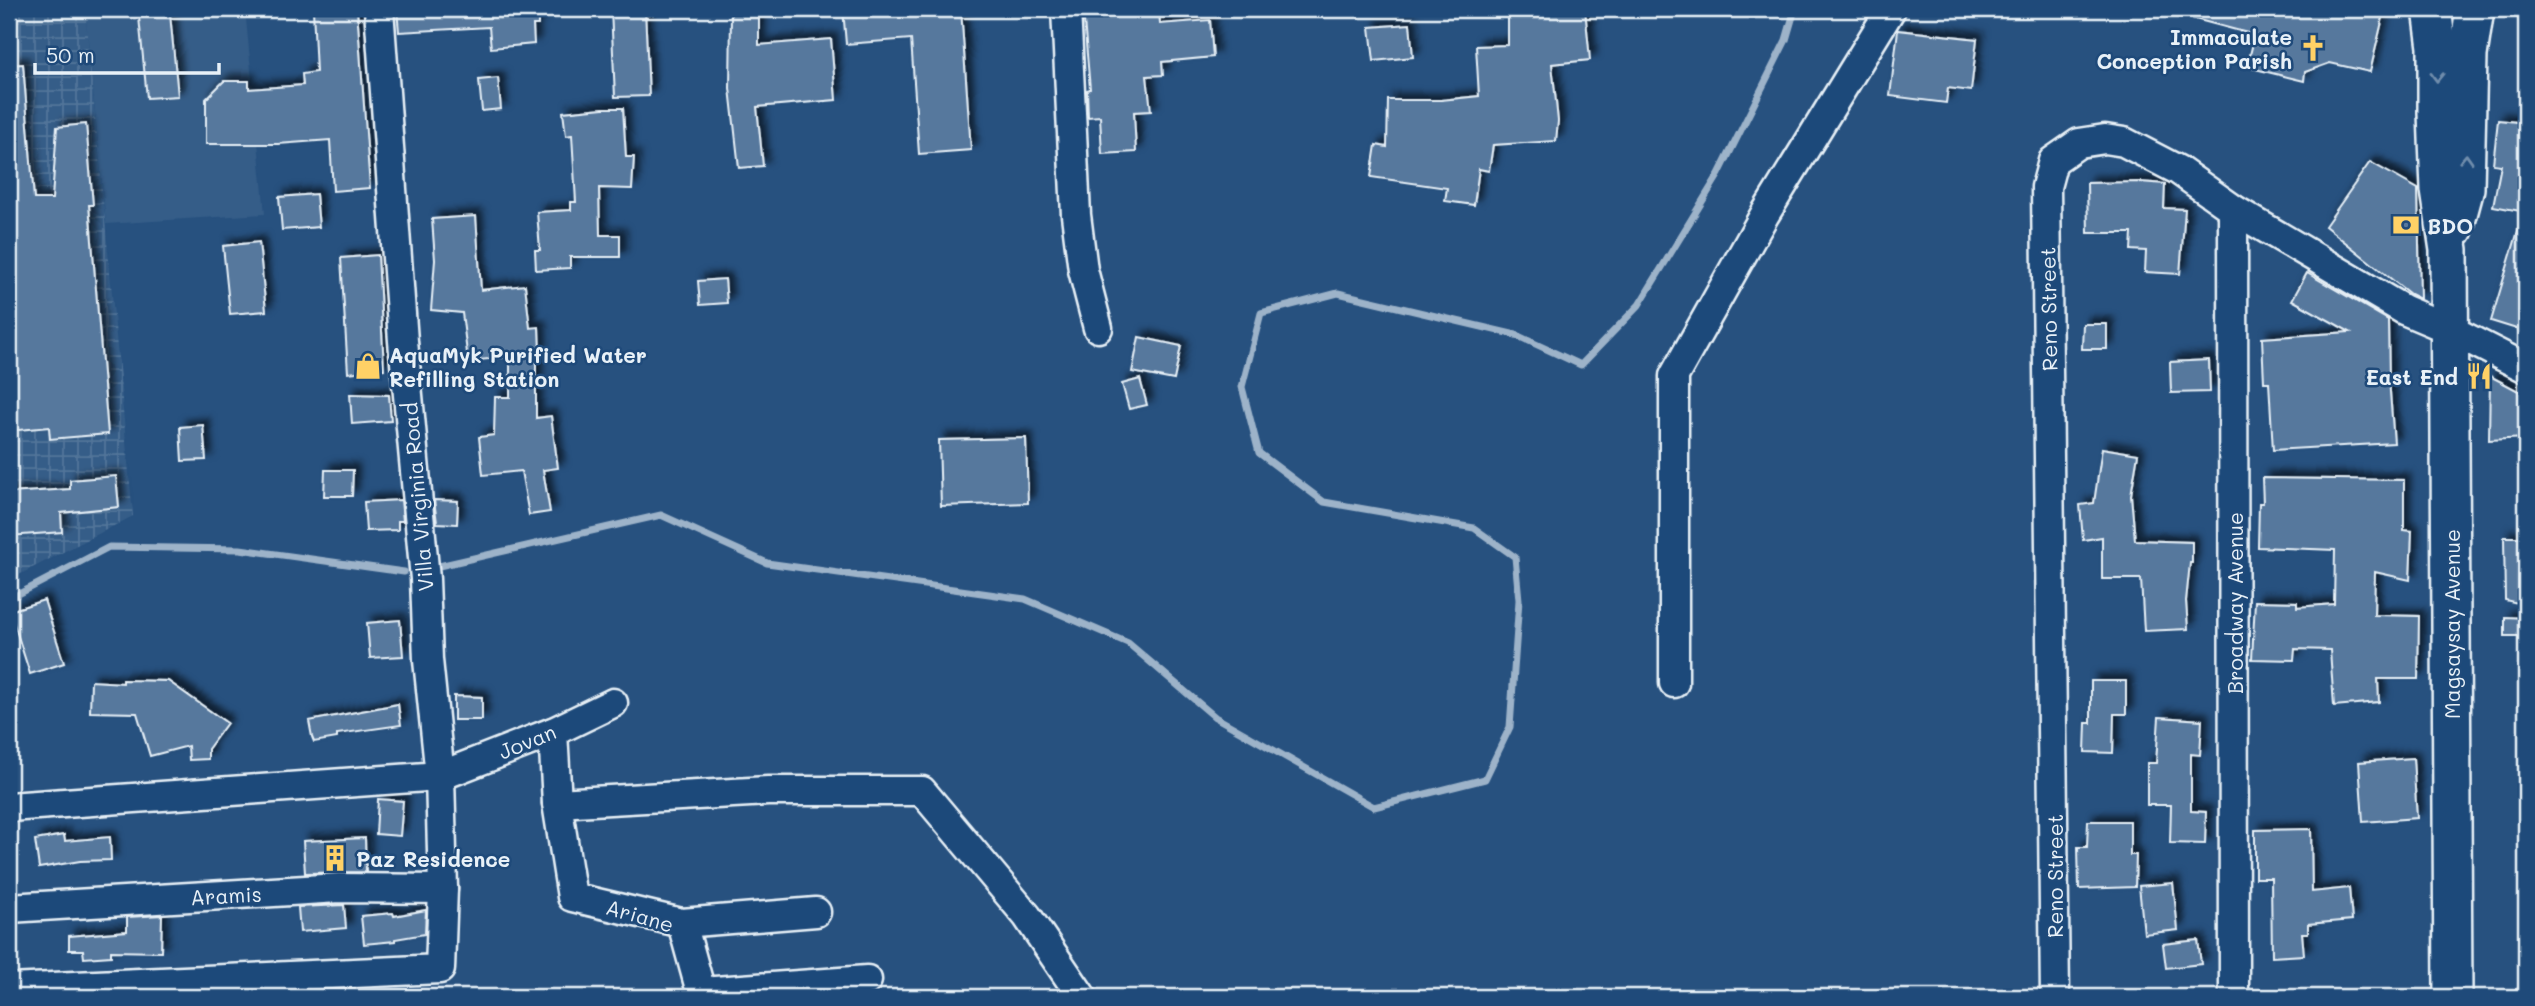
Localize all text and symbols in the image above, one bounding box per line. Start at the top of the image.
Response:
place label: Immaculate Conception Parish [2096,23,2292,74]
scale bar [35,32,219,76]
church icon: Immaculate Conception Parish [2298,33,2328,63]
text: 50 m [46,41,95,68]
one-way arrow [2429,72,2445,82]
one-way arrow [2458,154,2473,165]
bank icon: BDO [2391,210,2421,240]
place label: BDO [2427,212,2473,239]
street label: Reno Street [2033,247,2063,371]
place label: AquaMyk Purified Water Refilling Station [389,341,647,392]
shop icon: AquaMyk Purified Water Refilling Station [353,351,383,381]
restaurant icon: East End [2464,361,2494,391]
place label: East End [2365,363,2458,390]
street label: Villa Virginia Road [395,401,439,593]
street label: Broadway Avenue [2221,512,2248,694]
street label: Magsaysay Avenue [2438,529,2465,719]
street label: Jovan [494,717,560,765]
street label: Reno Street [2041,814,2068,938]
building icon: Paz Residence [320,843,350,873]
place label: Paz Residence [356,845,510,872]
street label: Aramis [190,880,262,910]
street label: Ariane [603,892,677,938]

